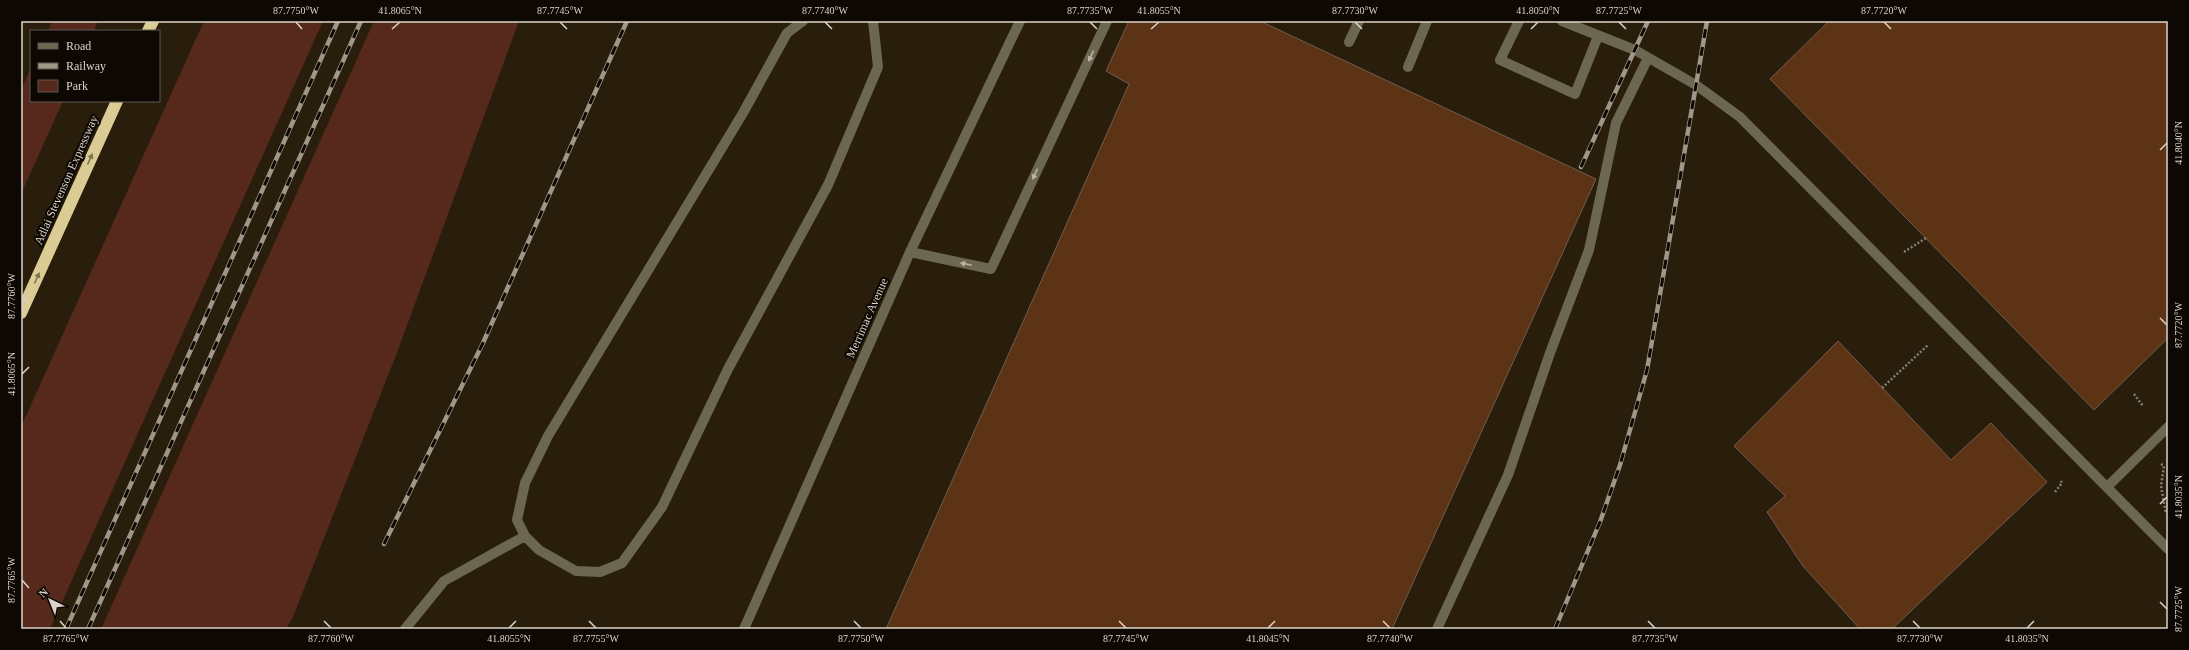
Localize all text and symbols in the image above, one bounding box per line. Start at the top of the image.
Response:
text: 87.7750°W [273,5,320,16]
text: 41.8065°N [378,5,422,16]
text: 87.7745°W [537,5,584,16]
text: 87.7740°W [802,5,849,16]
text: 87.7735°W [1067,5,1114,16]
text: 41.8055°N [1137,5,1181,16]
text: 87.7730°W [1332,5,1379,16]
text: 41.8050°N [1516,5,1560,16]
text: 87.7725°W [1596,5,1643,16]
text: 87.7720°W [1861,5,1908,16]
legend [30,30,160,102]
text: Road [66,39,91,53]
one-way arrow [1088,51,1094,62]
text: Railway [66,59,106,73]
text: Park [66,79,88,93]
street label: Adlai Stevenson Expressway [31,113,101,247]
text: 41.8040°N [2173,121,2184,165]
one-way arrow [87,154,93,165]
one-way arrow [1032,168,1038,180]
one-way arrow [960,261,973,267]
text: 87.7760°W [6,272,17,319]
one-way arrow [34,272,40,283]
street label: Merrimac Avenue [843,276,891,360]
text: 87.7720°W [2173,301,2184,348]
text: 41.8065°N [6,352,17,396]
text: 41.8035°N [2173,475,2184,519]
text: 87.7765°W [6,556,17,603]
north arrow [30,580,70,620]
text: 87.7725°W [2173,585,2184,632]
text: N [36,586,50,600]
text: 87.7765°W [43,633,90,644]
text: 87.7760°W [308,633,355,644]
text: 41.8055°N [487,633,531,644]
text: 87.7755°W [573,633,620,644]
text: 87.7750°W [838,633,885,644]
text: 87.7745°W [1103,633,1150,644]
text: 41.8045°N [1246,633,1290,644]
text: 87.7740°W [1367,633,1414,644]
text: 87.7735°W [1632,633,1679,644]
text: 87.7730°W [1897,633,1944,644]
text: 41.8035°N [2005,633,2049,644]

